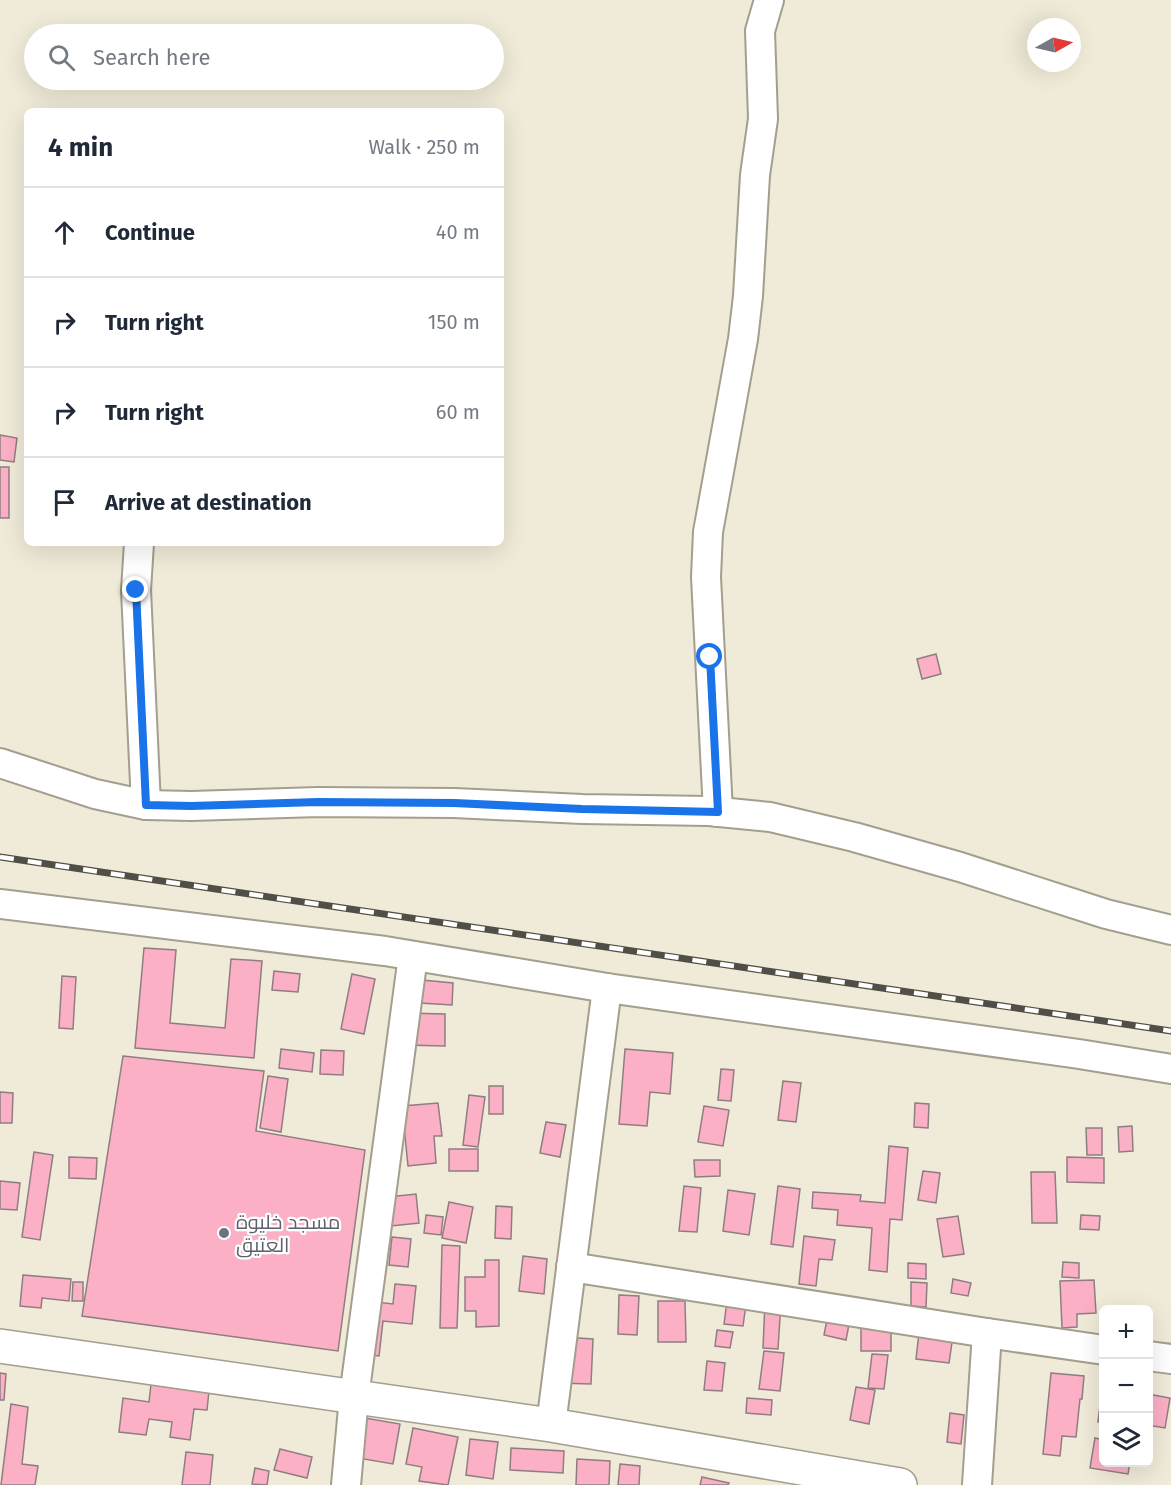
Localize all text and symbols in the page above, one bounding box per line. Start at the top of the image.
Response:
north arrow [1027,18,1081,72]
search box [24,24,504,90]
icon: search [45,41,78,74]
text: Search here [93,44,211,71]
text: 4 min [48,132,113,163]
text: Walk · 250 m [368,135,480,159]
icon: ahead [48,216,81,249]
text: Continue [105,219,195,246]
text: 40 m [436,220,480,244]
icon: right [48,306,81,339]
text: Turn right [105,309,204,336]
text: 150 m [428,310,480,334]
icon: right [48,396,81,429]
text: Turn right [105,399,204,426]
text: 60 m [436,400,480,424]
icon: arrive [48,486,81,519]
text: Arrive at destination [105,489,312,516]
route end [122,576,148,602]
route start [696,643,722,669]
place label: مسجد خليوة العتيق [236,1210,340,1258]
marker: مسجد خليوة العتيق [217,1226,231,1240]
map controls [1099,1305,1153,1467]
button: + [1099,1305,1153,1359]
button: − [1099,1359,1153,1413]
button: layers [1099,1413,1153,1467]

